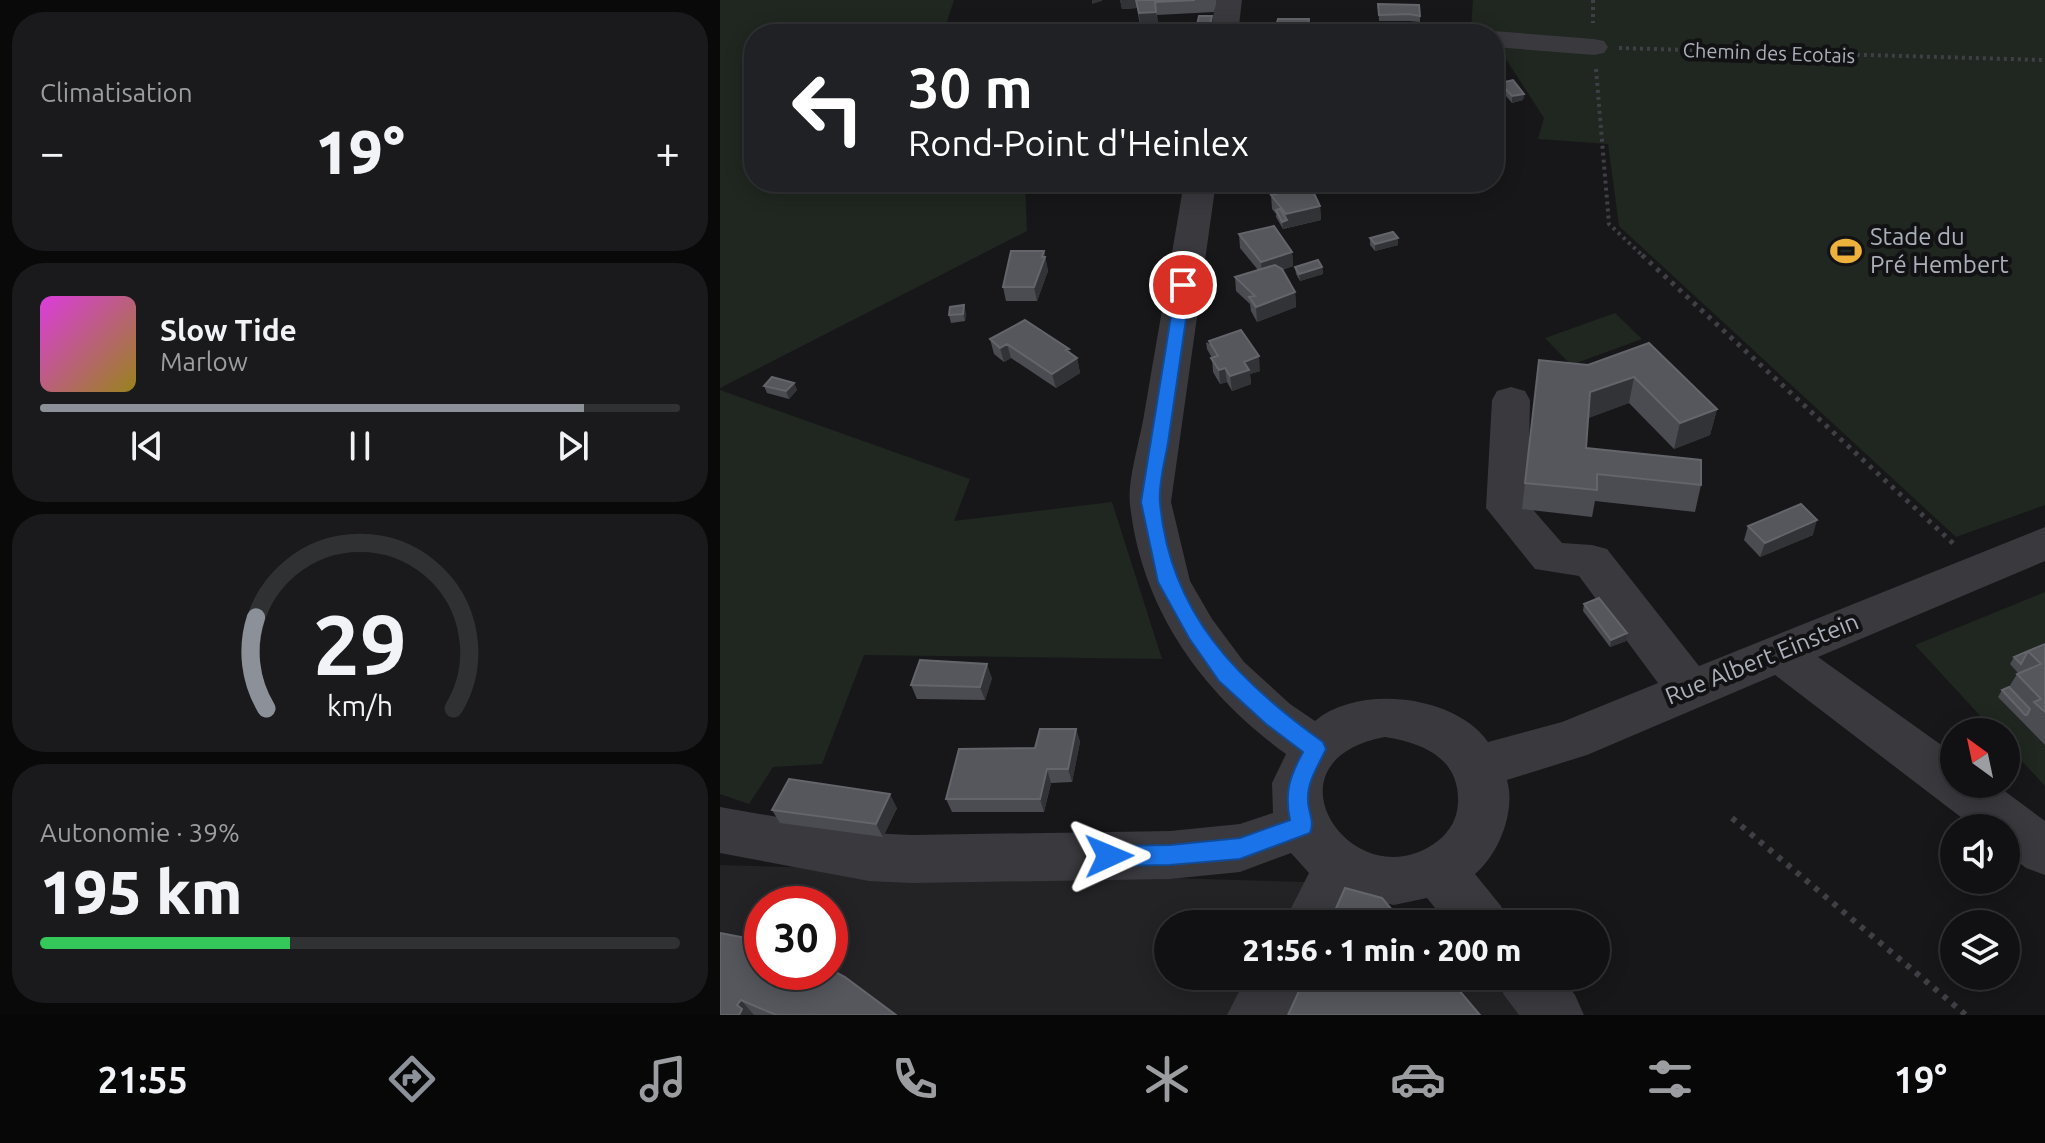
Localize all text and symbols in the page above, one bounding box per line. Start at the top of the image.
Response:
street label: Chemin des Ecotais [1682,38,1856,67]
icon: left [776,56,880,160]
text: 30 m [908,56,1033,119]
text: Climatisation [40,78,193,107]
text: 19° [315,118,405,185]
text: Rond-Point d'Heinlex [908,122,1249,163]
text: − [40,127,65,176]
text: + [655,127,680,176]
place label: Stade du Pré Hembert [1870,223,2009,278]
sports icon: Stade du Pré Hembert [1829,234,1863,268]
pin [1149,251,1217,319]
icon: arrive [1161,263,1205,307]
text: Slow Tide [160,313,297,347]
text: Marlow [160,347,248,376]
icon: previous [125,424,169,468]
icon: pause [338,424,382,468]
icon: next [551,424,595,468]
text: 29 [313,596,407,690]
street label: Rue Albert Einstein [1661,607,1862,710]
text: km/h [327,689,393,721]
north arrow [1940,718,2020,798]
map controls [1940,718,2020,990]
position arrow [1067,814,1151,898]
button: sound [1940,814,2020,894]
text: Autonomie · 39% [40,818,240,847]
text: 195 km [40,858,242,925]
speed limit sign: 30 [744,886,848,990]
button: layers [1940,910,2020,990]
text: 21:56 · 1 min · 200 m [1243,933,1521,967]
icon: directions [384,1051,440,1107]
icon: music [635,1051,691,1107]
icon: phone [887,1051,943,1107]
icon: climate [1139,1051,1195,1107]
icon: car [1390,1051,1446,1107]
icon: filters [1642,1051,1698,1107]
text: 21:55 [98,1059,188,1100]
text: 19° [1894,1059,1947,1100]

